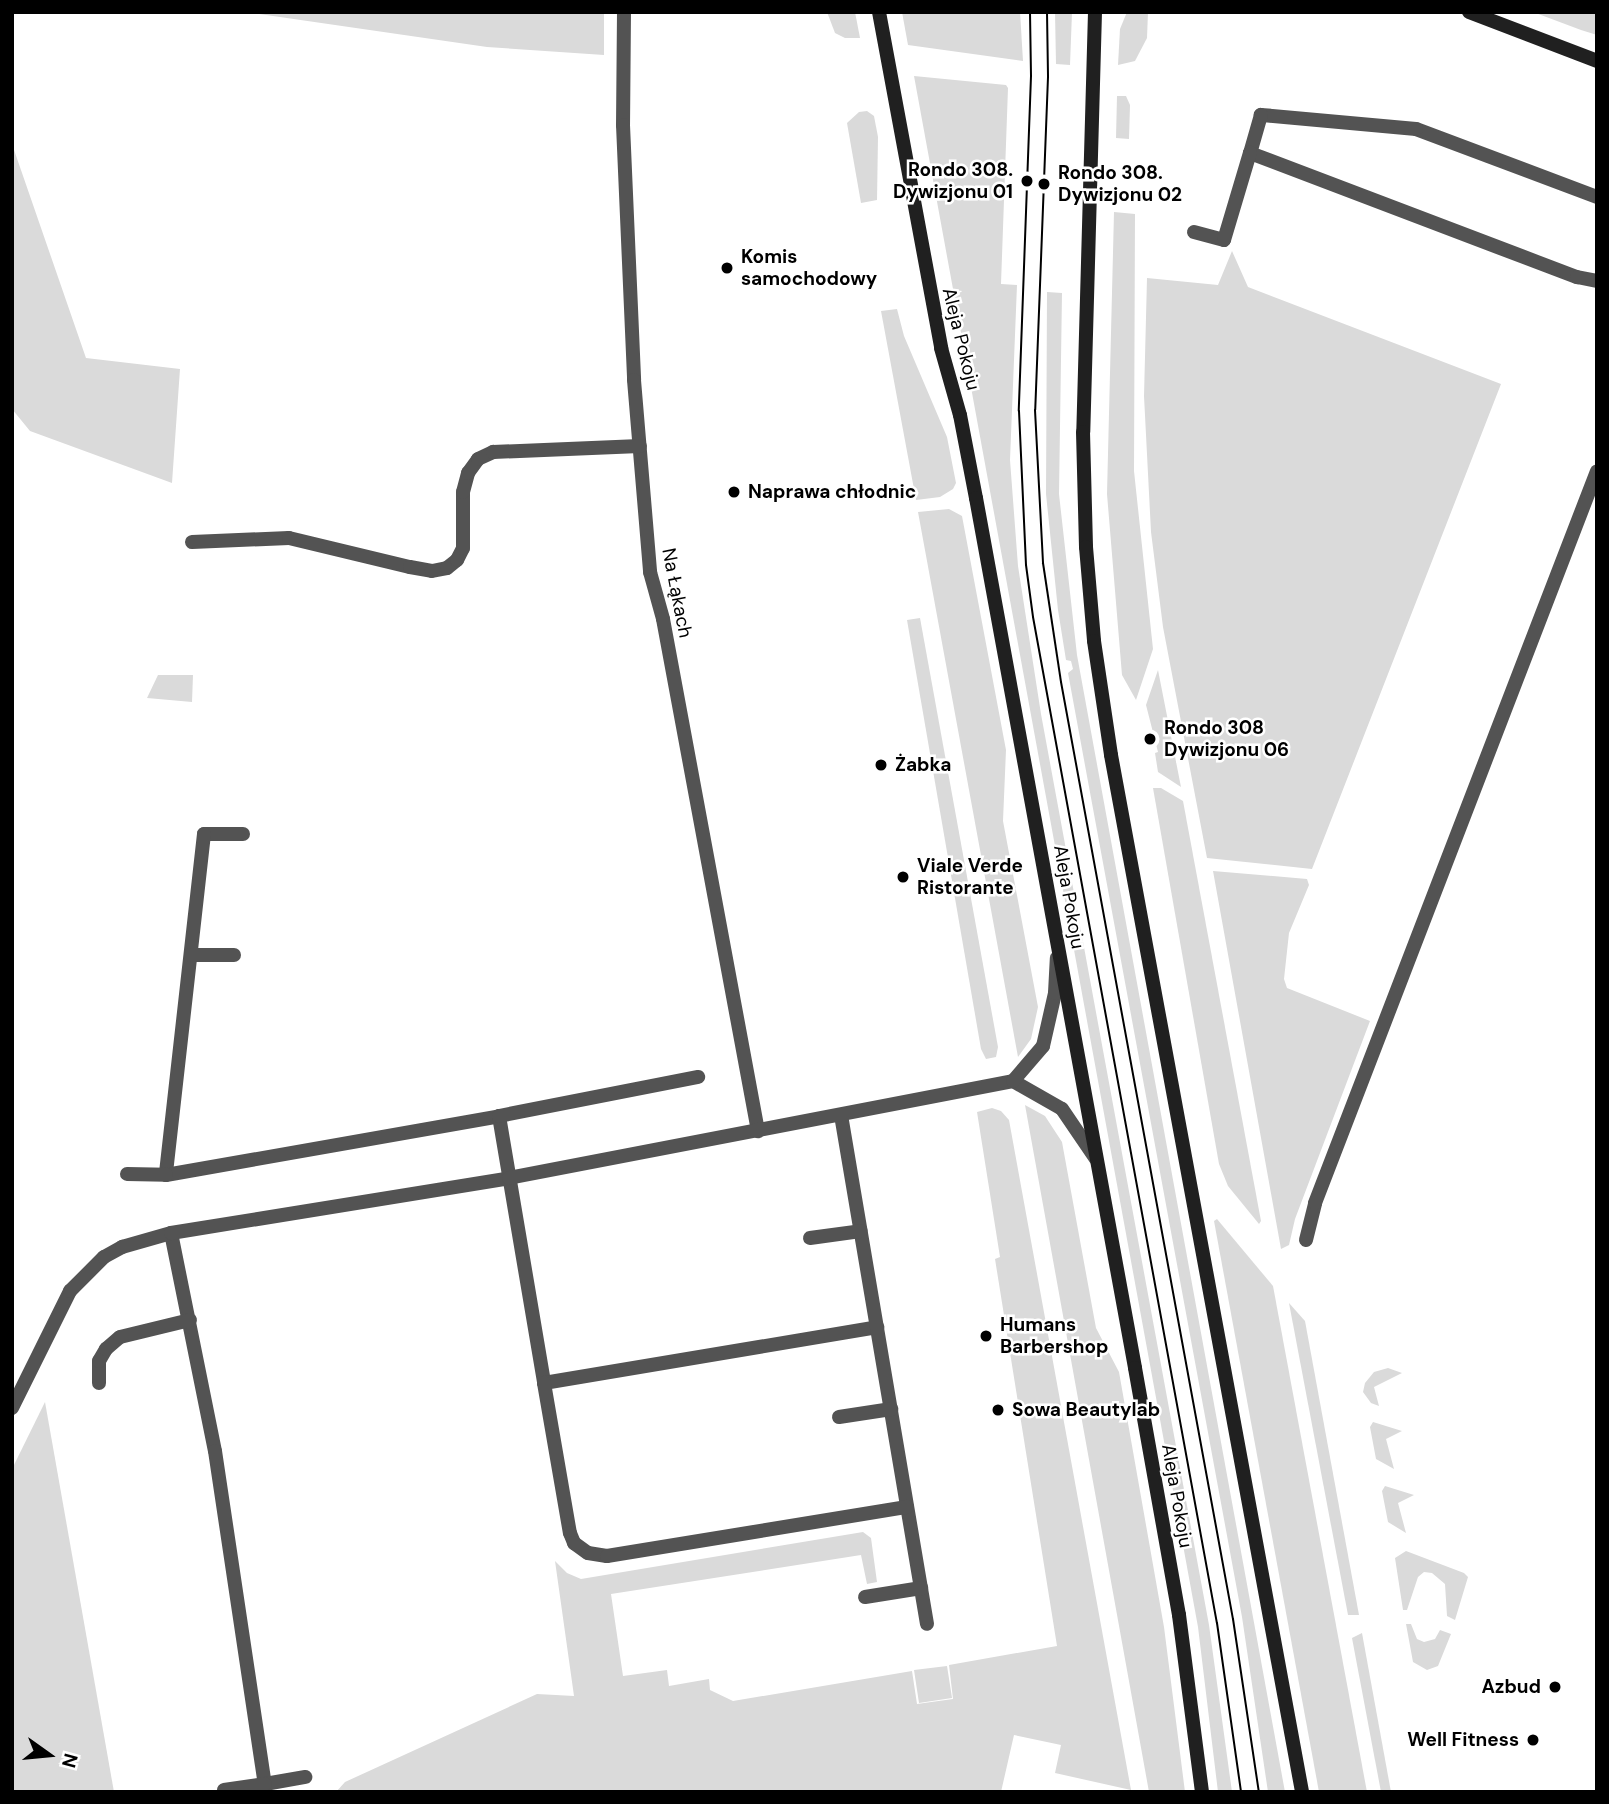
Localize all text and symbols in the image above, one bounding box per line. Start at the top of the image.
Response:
place label: Rondo 308. Dywizjonu 01 [893,159,1013,203]
place label: Rondo 308. Dywizjonu 02 [1058,162,1182,206]
marker: Rondo 308. Dywizjonu 01 [1019,173,1035,189]
marker: Rondo 308. Dywizjonu 02 [1036,176,1052,192]
place label: Komis samochodowy [741,246,877,290]
marker: Komis samochodowy [719,260,735,276]
street label: Aleja Pokoju [937,285,985,393]
place label: Naprawa chłodnic [748,481,916,503]
marker: Naprawa chłodnic [726,484,742,500]
street label: Na Łąkach [657,546,697,640]
place label: Rondo 308 Dywizjonu 06 [1164,717,1289,761]
marker: Rondo 308 Dywizjonu 06 [1142,731,1158,747]
place label: Żabka [895,754,951,776]
marker: Żabka [873,757,889,773]
street label: Aleja Pokoju [1049,843,1089,951]
place label: Viale Verde Ristorante [917,855,1023,899]
marker: Viale Verde Ristorante [895,869,911,885]
place label: Humans Barbershop [1000,1314,1109,1358]
marker: Humans Barbershop [978,1328,994,1344]
place label: Sowa Beautylab [1012,1399,1160,1421]
marker: Sowa Beautylab [990,1402,1006,1418]
street label: Aleja Pokoju [1157,1442,1197,1550]
place label: Azbud [1482,1676,1541,1698]
marker: Azbud [1547,1679,1563,1695]
north arrow [14,1720,84,1790]
place label: Well Fitness [1407,1729,1519,1751]
marker: Well Fitness [1525,1732,1541,1748]
text: N [56,1751,84,1770]

